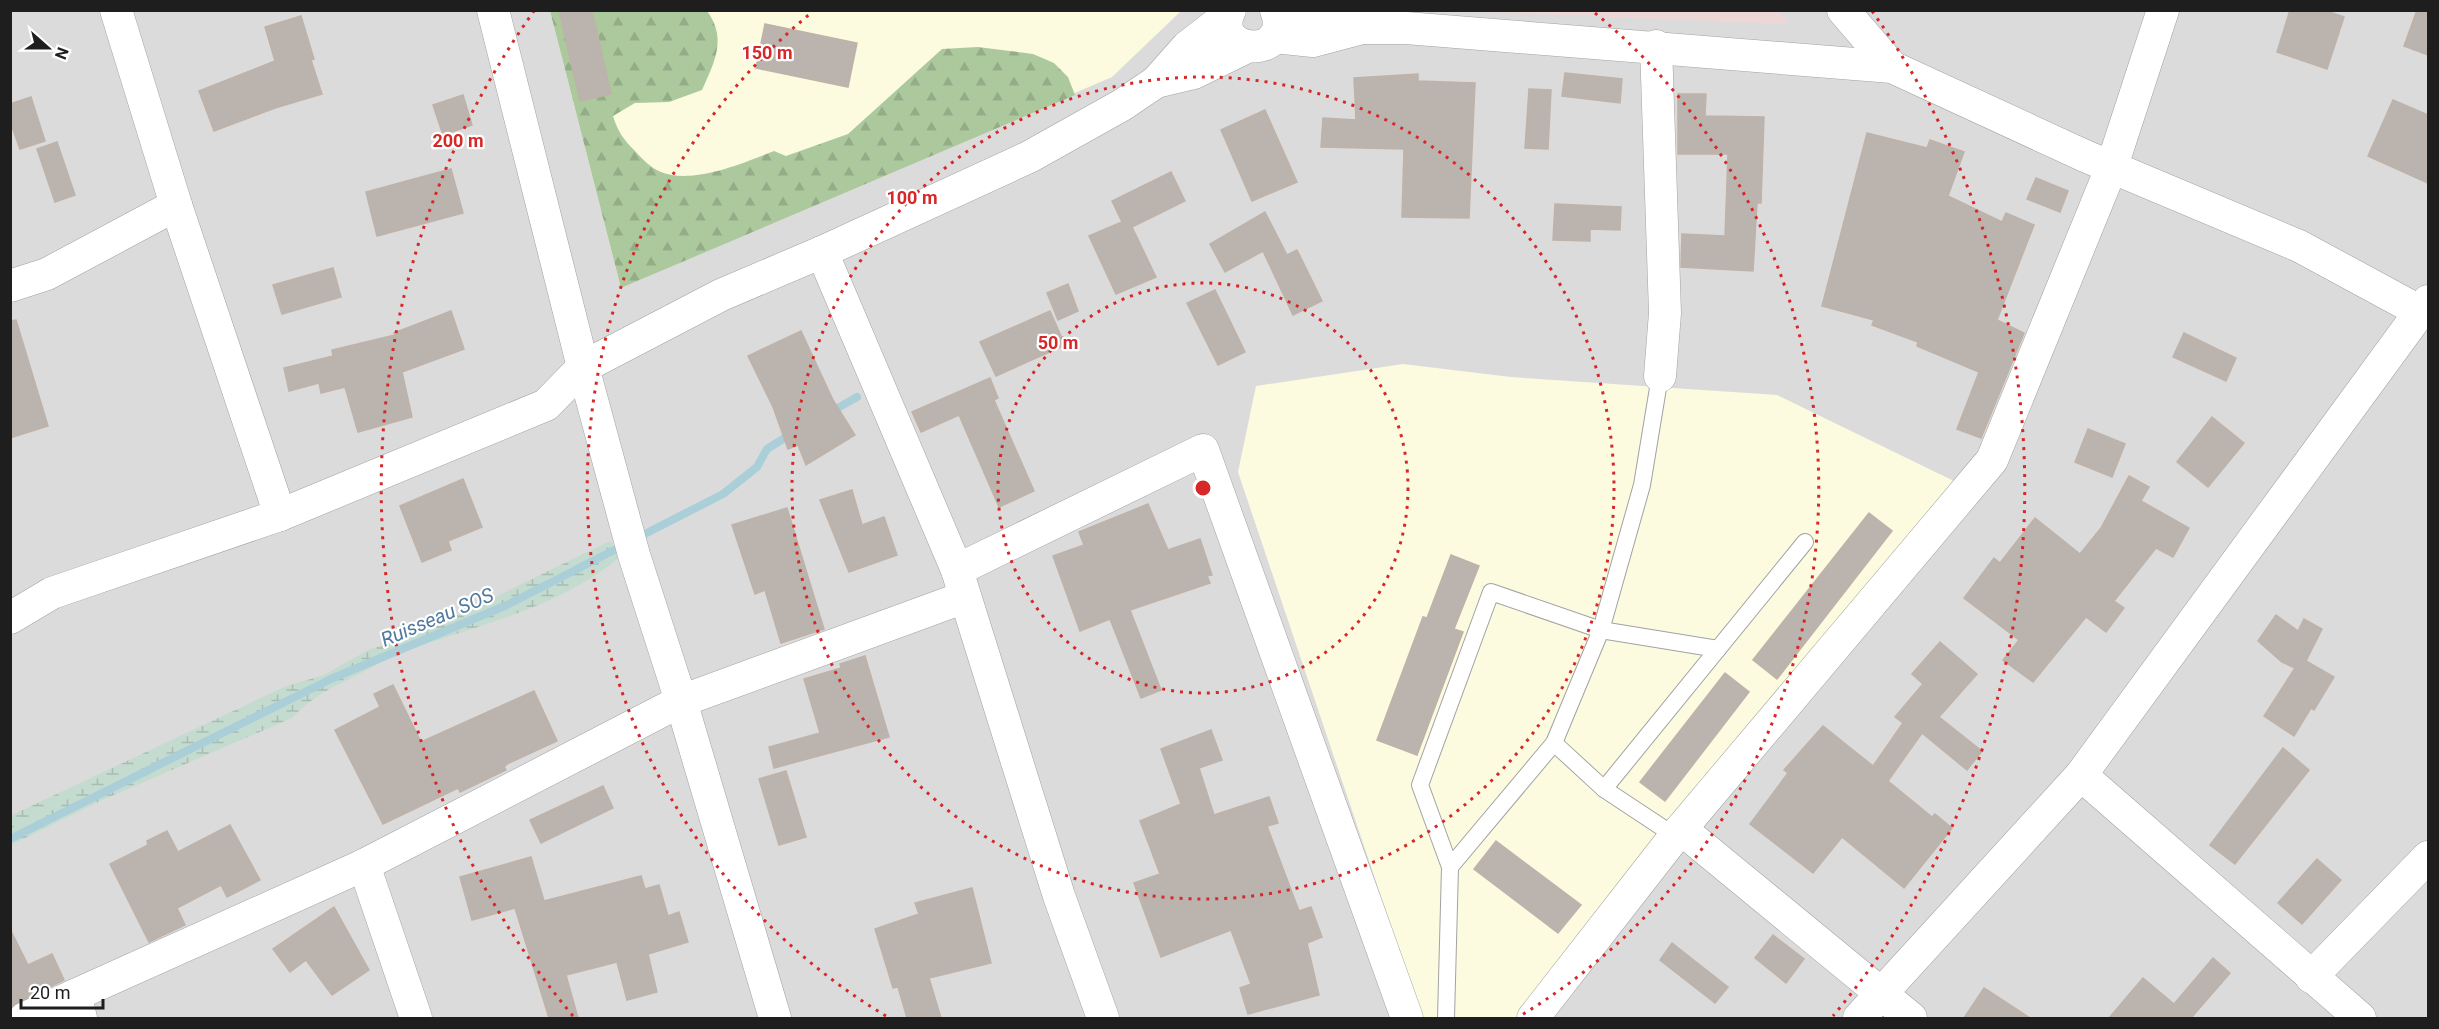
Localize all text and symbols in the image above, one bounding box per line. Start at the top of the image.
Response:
north arrow [18,18,78,78]
text: 150 m [741,42,793,63]
text: N [51,45,72,62]
text: 200 m [432,130,484,151]
text: 100 m [886,187,938,208]
text: 50 m [1038,332,1078,353]
centre of rings [1193,478,1213,498]
water label: Ruisseau SOS [377,582,497,652]
scale bar [21,972,104,1010]
text: 20 m [30,982,70,1003]

